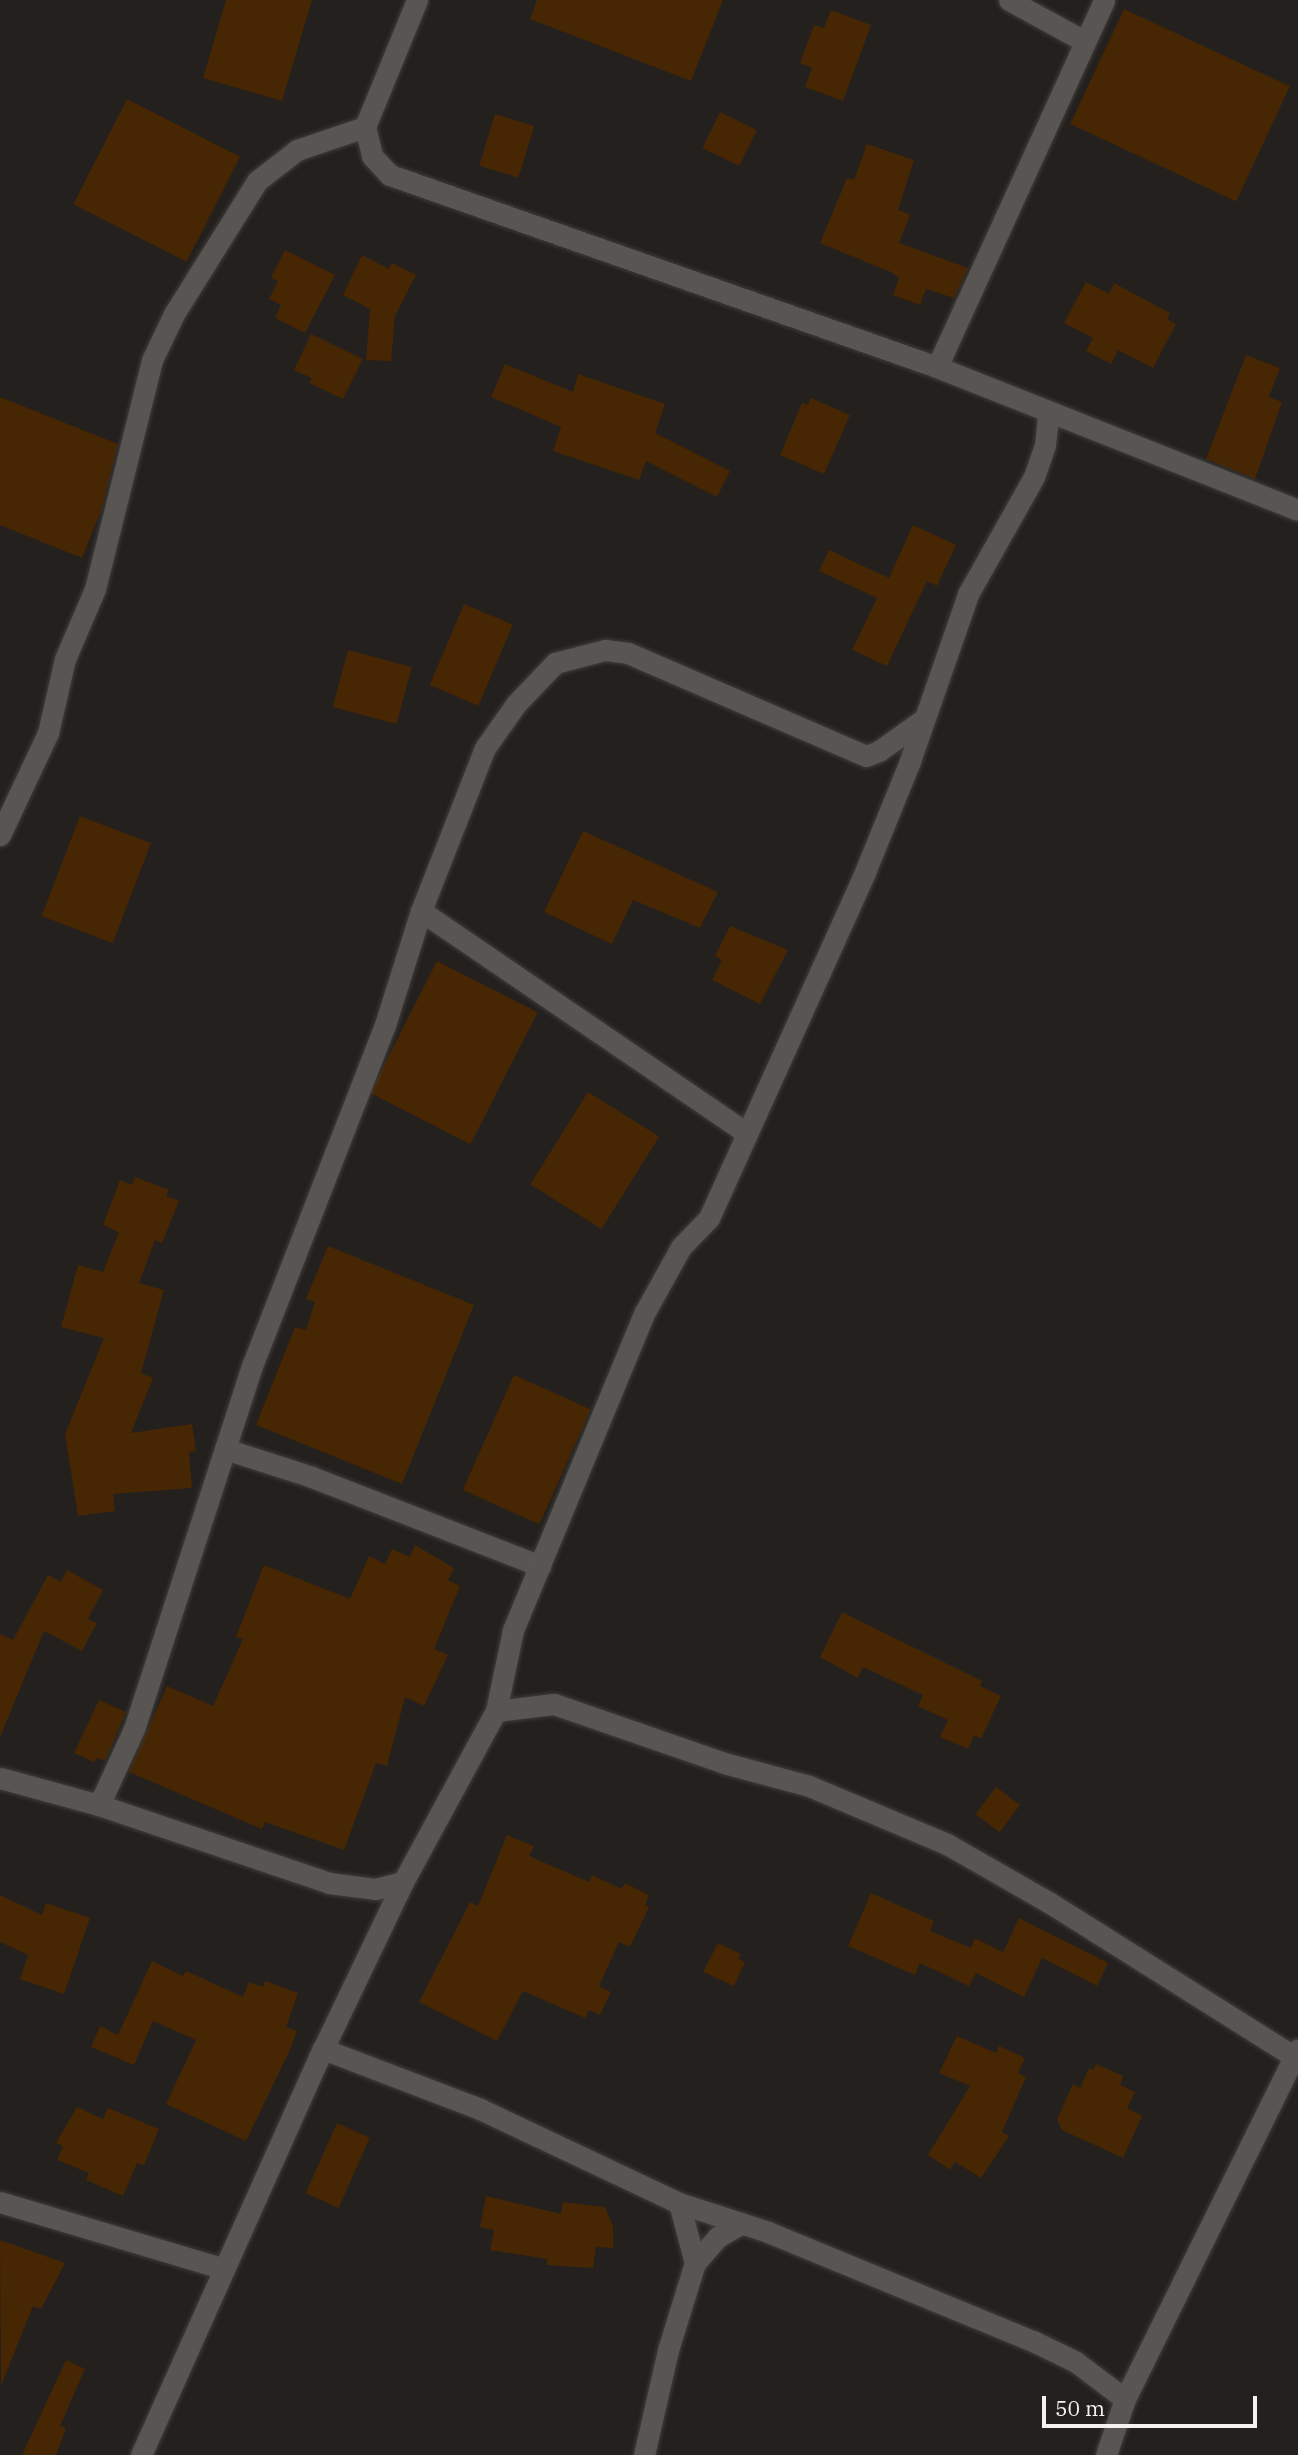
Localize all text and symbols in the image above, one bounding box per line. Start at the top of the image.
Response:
scale bar [1046,2382,1261,2426]
text: 50 m [1055,2394,1105,2422]

